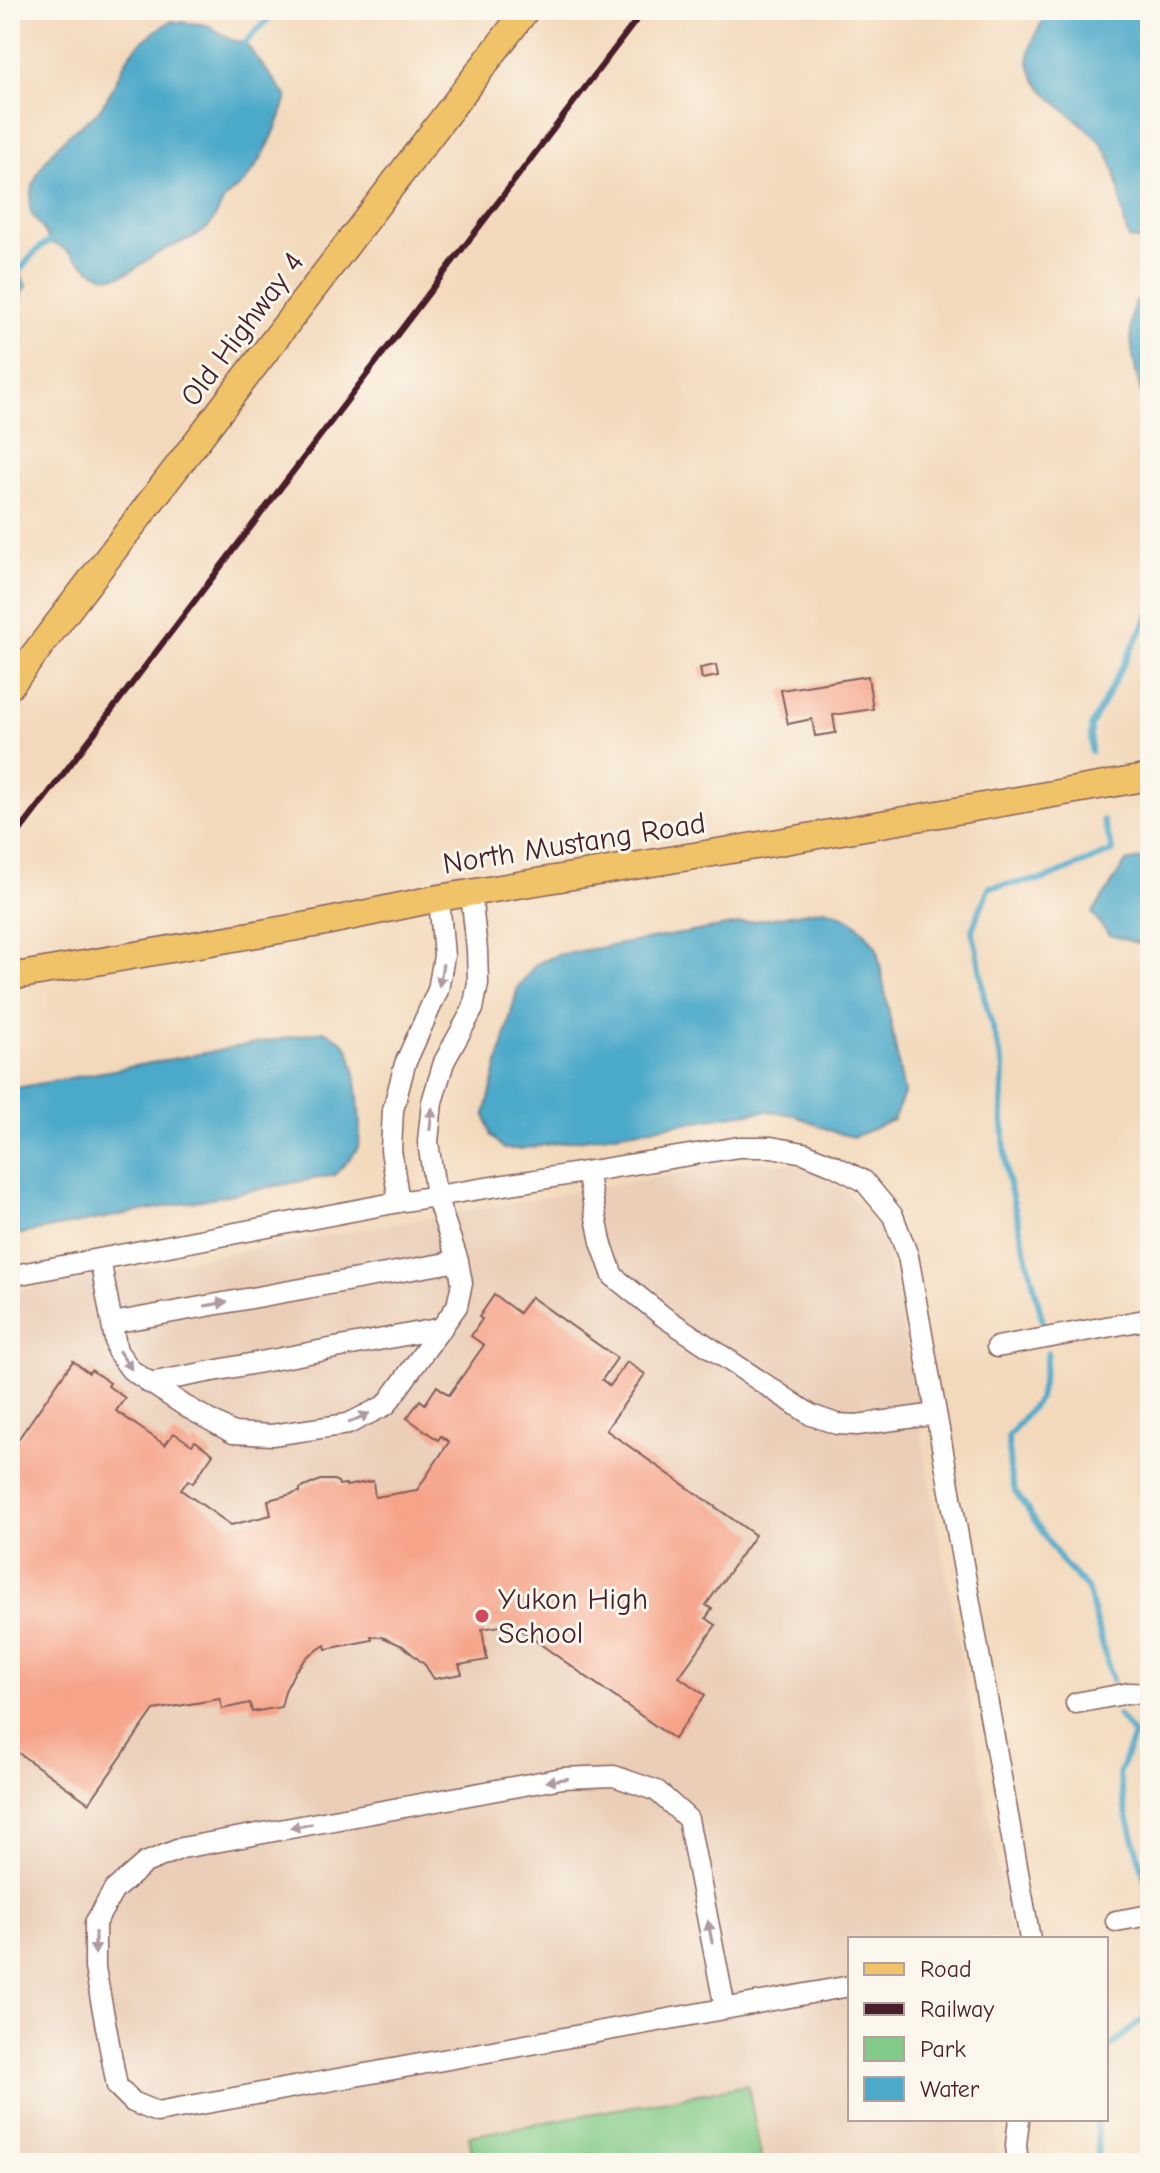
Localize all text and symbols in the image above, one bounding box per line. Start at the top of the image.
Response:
street label: Old Highway 4 [173,246,311,413]
street label: North Mustang Road [440,805,708,882]
one-way arrow [434,963,447,988]
one-way arrow [424,1106,437,1131]
one-way arrow [204,1298,229,1310]
one-way arrow [117,1350,132,1371]
one-way arrow [347,1411,371,1425]
place label: Yukon High School [498,1582,648,1651]
marker: Yukon High School [473,1607,491,1625]
one-way arrow [544,1774,569,1787]
one-way arrow [288,1821,313,1833]
one-way arrow [703,1919,716,1944]
one-way arrow [89,1931,101,1956]
legend [848,1937,1108,2121]
text: Road [920,1955,972,1983]
text: Railway [920,1995,994,2023]
text: Park [920,2035,966,2063]
text: Water [920,2075,980,2103]

